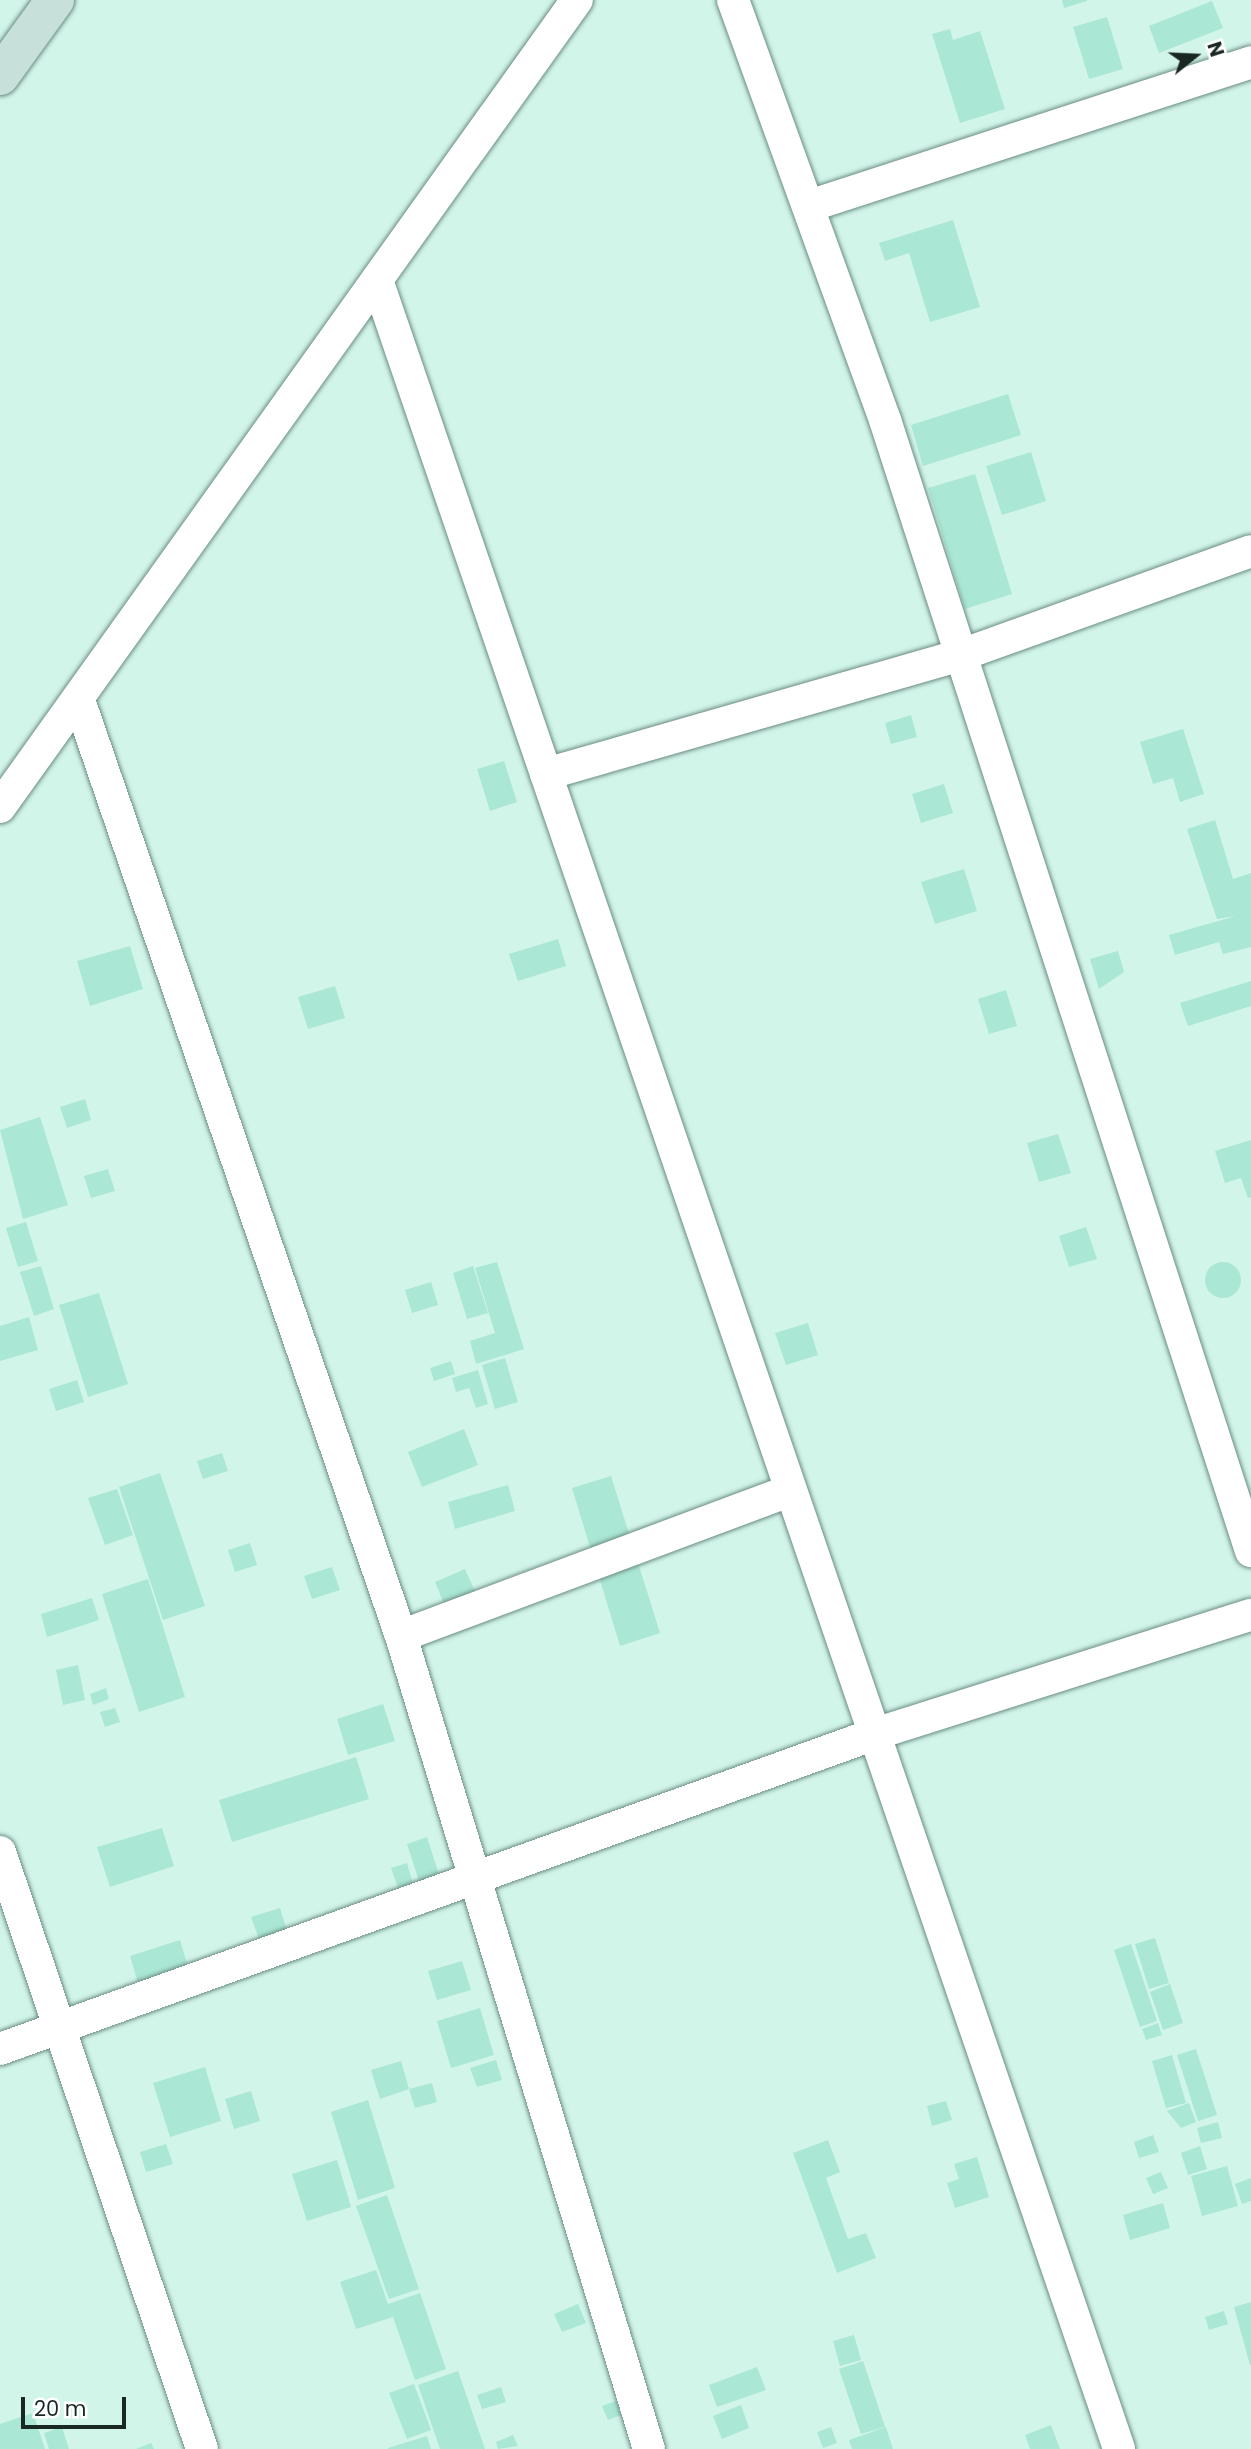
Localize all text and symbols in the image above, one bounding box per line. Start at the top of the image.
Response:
north arrow [1160,21,1230,91]
text: N [1200,38,1230,60]
scale bar [24,2382,130,2426]
text: 20 m [34,2394,87,2423]

